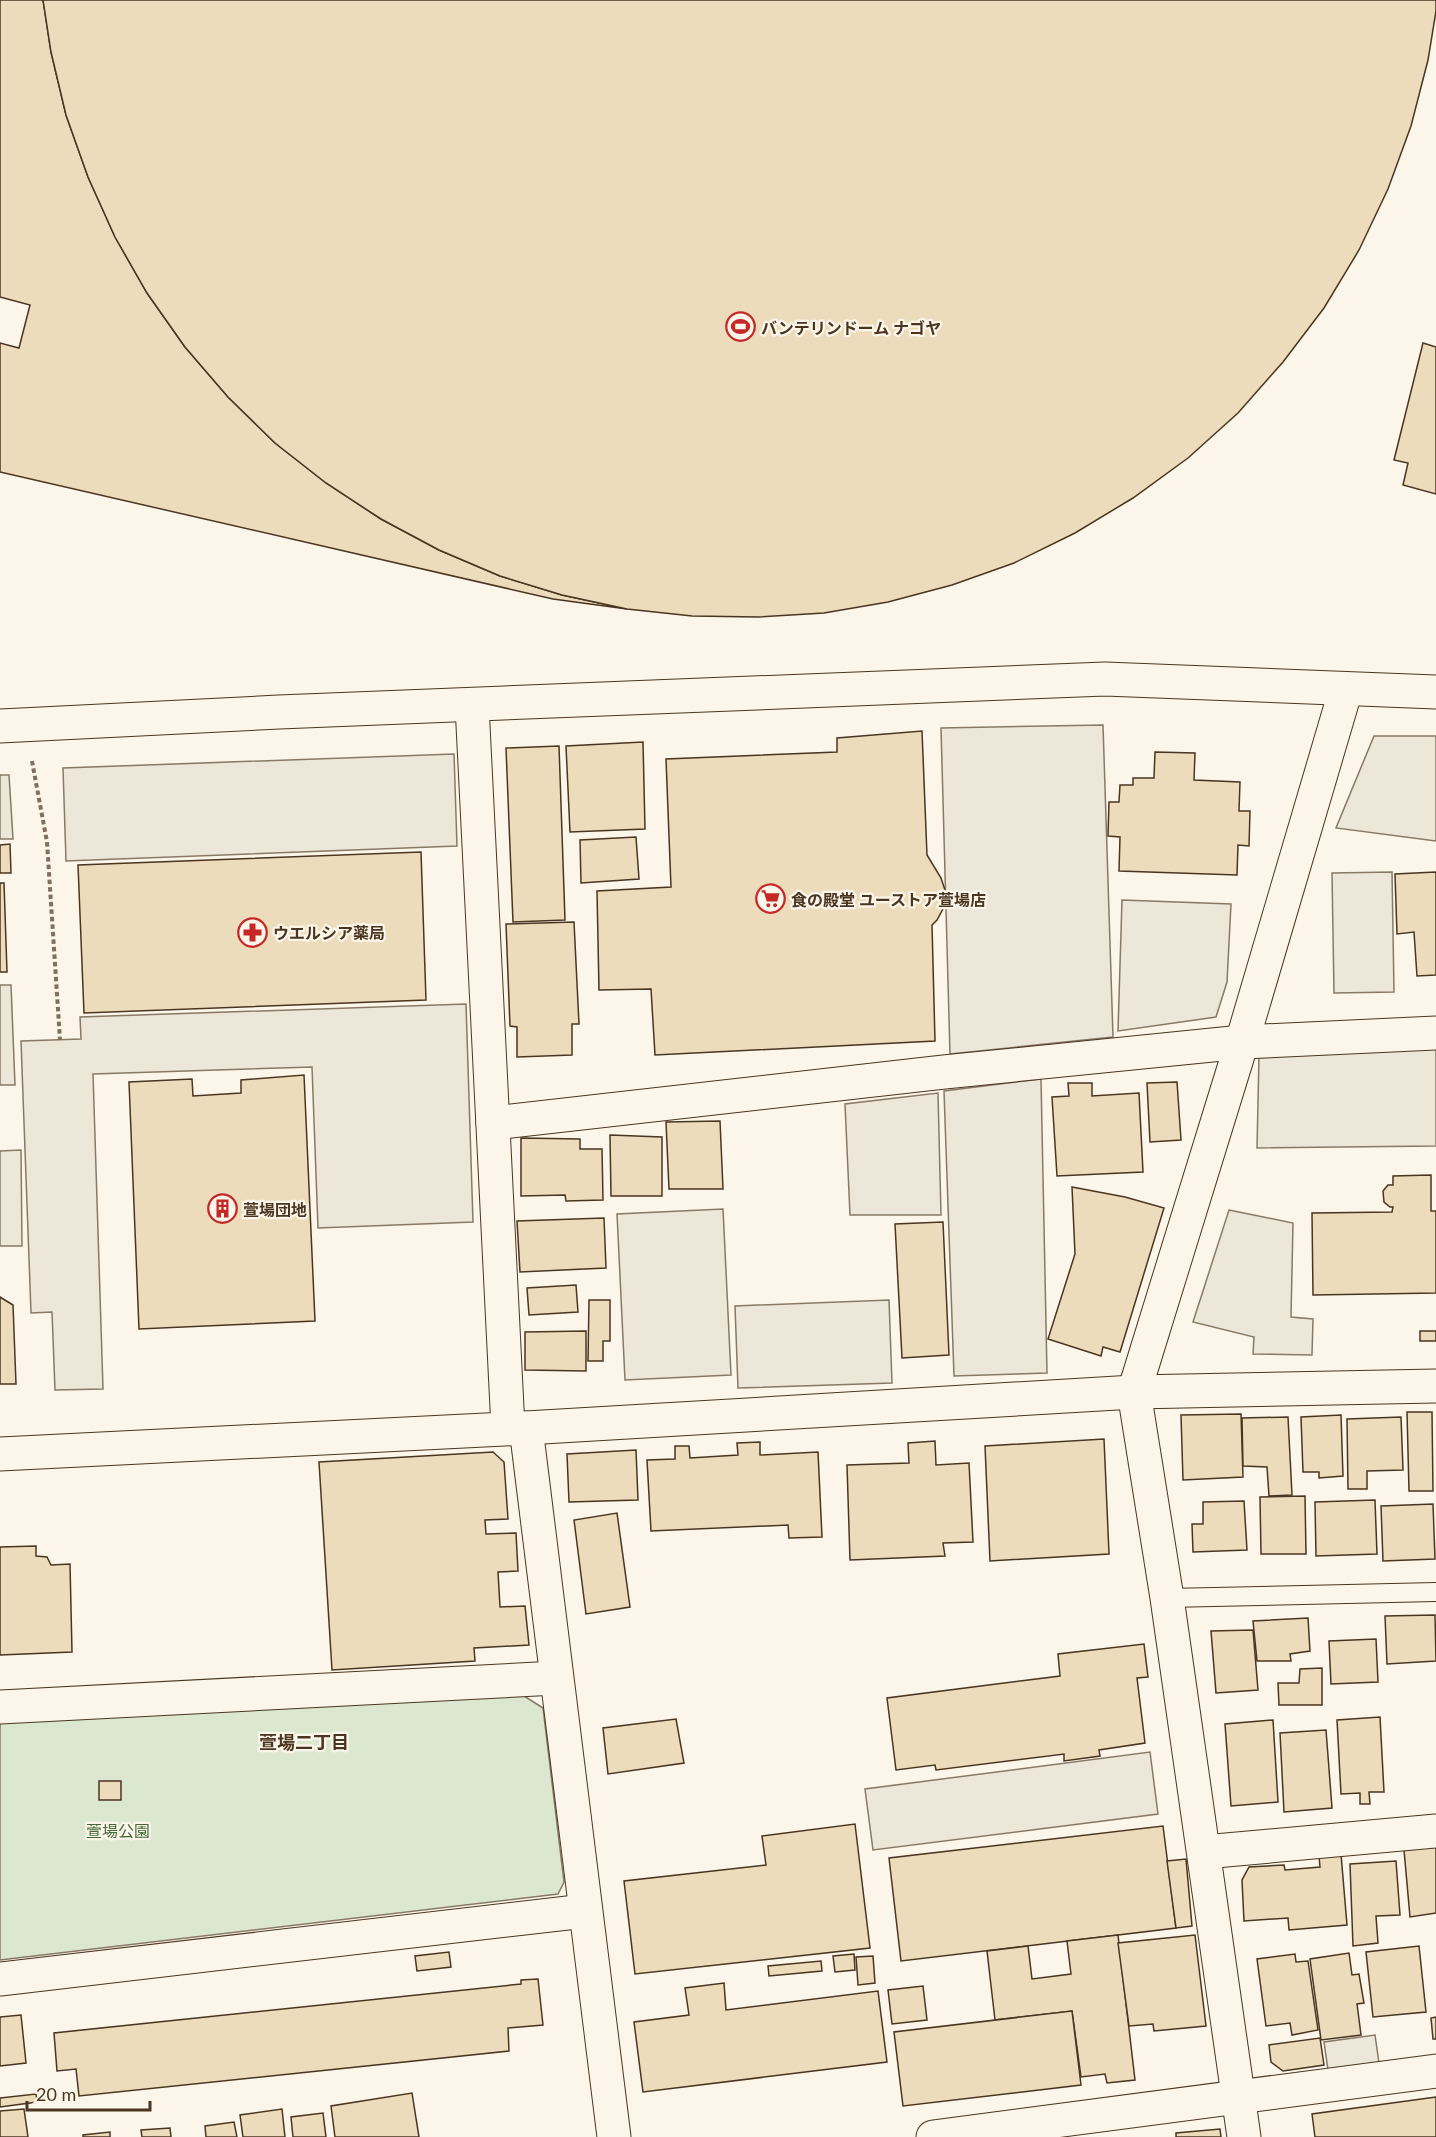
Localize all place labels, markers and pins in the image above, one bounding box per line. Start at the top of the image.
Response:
sports icon: バンテリンドーム ナゴヤ [724,311,756,343]
place label: バンテリンドーム ナゴヤ [761,318,941,337]
supermarket icon: 食の殿堂 ユーストア萱場店 [754,883,786,915]
place label: 食の殿堂 ユーストア萱場店 [791,890,986,909]
pharmacy icon: ウエルシア薬局 [236,916,268,948]
place label: ウエルシア薬局 [273,923,385,942]
building icon: 萱場団地 [206,1193,238,1225]
place label: 萱場団地 [243,1200,307,1219]

